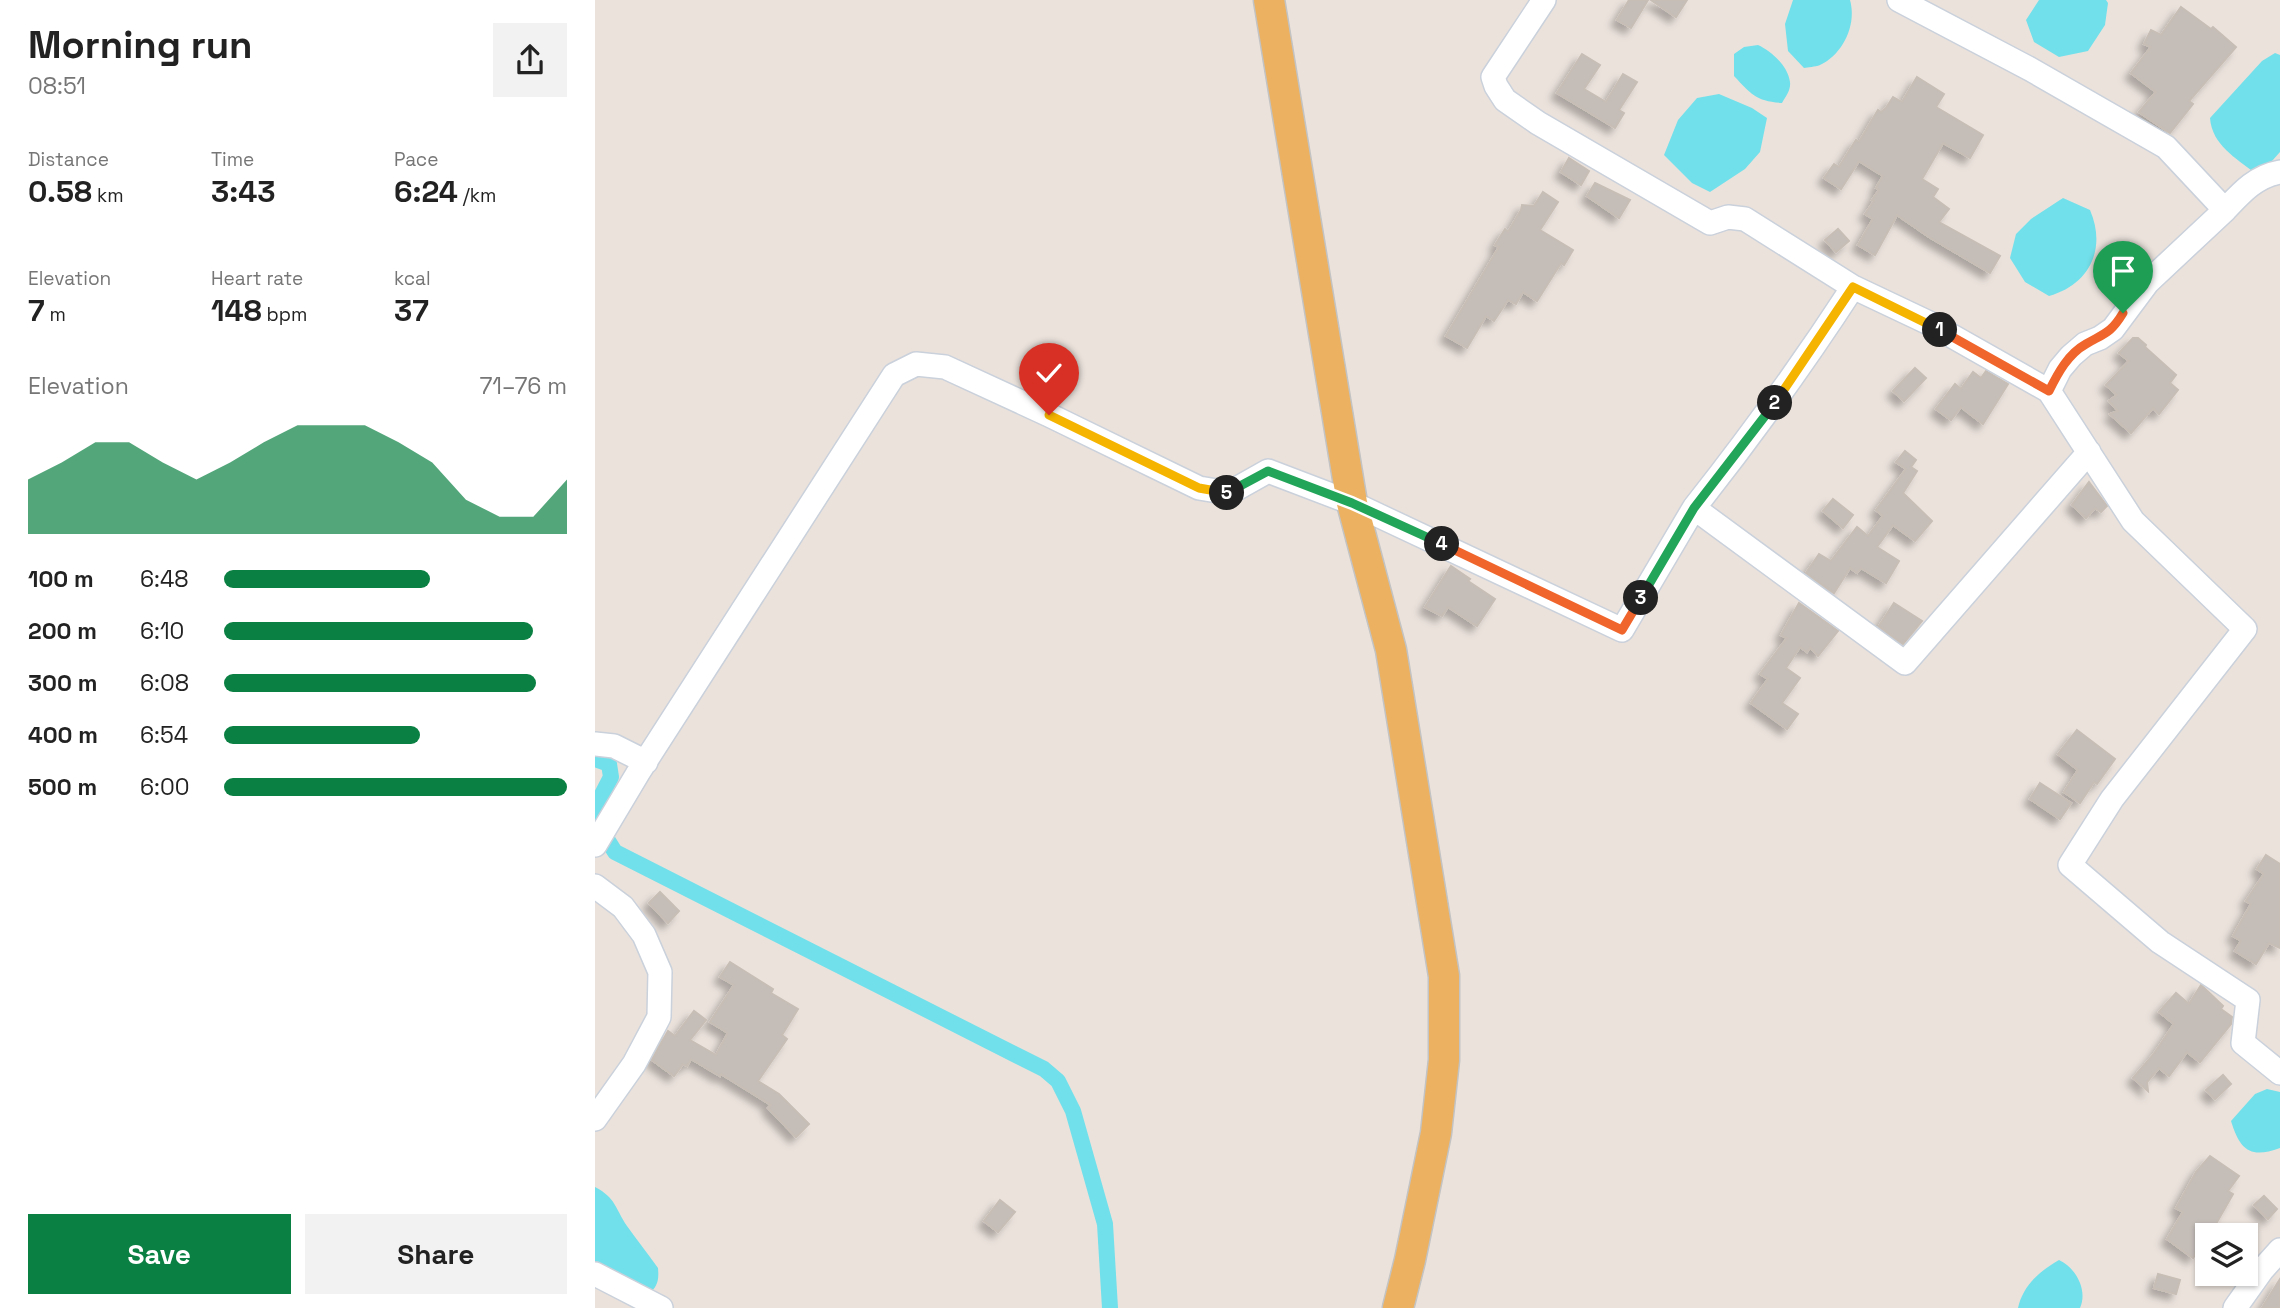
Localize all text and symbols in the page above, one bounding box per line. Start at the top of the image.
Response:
text: Morning run [28,21,253,69]
button: share [493,23,567,97]
text: 08:51 [28,71,86,101]
text: Distance [28,147,109,172]
text: Time [211,147,254,172]
text: Pace [394,147,438,172]
text: 0.58 [28,172,92,211]
text: 3:43 [211,172,276,211]
text: 6:24 [394,172,458,211]
text: km [92,183,123,208]
text: /km [458,183,496,208]
pin [2093,241,2153,313]
icon: arrive [2104,252,2142,290]
text: Elevation [28,266,111,291]
text: Heart rate [211,266,303,291]
text: kcal [394,266,431,291]
text: 7 [28,291,45,330]
text: 148 [211,291,262,330]
text: 37 [394,291,429,330]
text: m [45,302,66,327]
text: bpm [262,302,307,327]
pin: 1 [1923,312,1957,348]
text: 1 [1935,317,1944,342]
pin [1019,343,1079,415]
icon: check [1030,354,1068,392]
text: Elevation [28,371,129,401]
text: 71–76 m [479,371,567,401]
pin: 2 [1757,386,1793,420]
text: 2 [1769,390,1780,415]
pin: 5 [1209,476,1245,510]
text: 5 [1221,480,1232,505]
pin: 4 [1425,526,1459,562]
text: 4 [1435,531,1448,556]
text: 100 m [28,564,94,594]
text: 6:48 [140,564,189,594]
pin: 3 [1623,580,1659,616]
text: 3 [1635,585,1646,610]
text: 200 m [28,616,97,646]
text: 6:10 [140,616,184,646]
text: 300 m [28,668,97,698]
text: 6:08 [140,668,189,698]
text: 400 m [28,720,98,750]
text: 6:54 [140,720,188,750]
text: 500 m [28,772,97,802]
text: 6:00 [140,772,189,802]
button: Save [28,1214,291,1294]
button: Share [305,1214,567,1294]
map controls [2195,1223,2258,1286]
button: layers [2195,1223,2258,1286]

